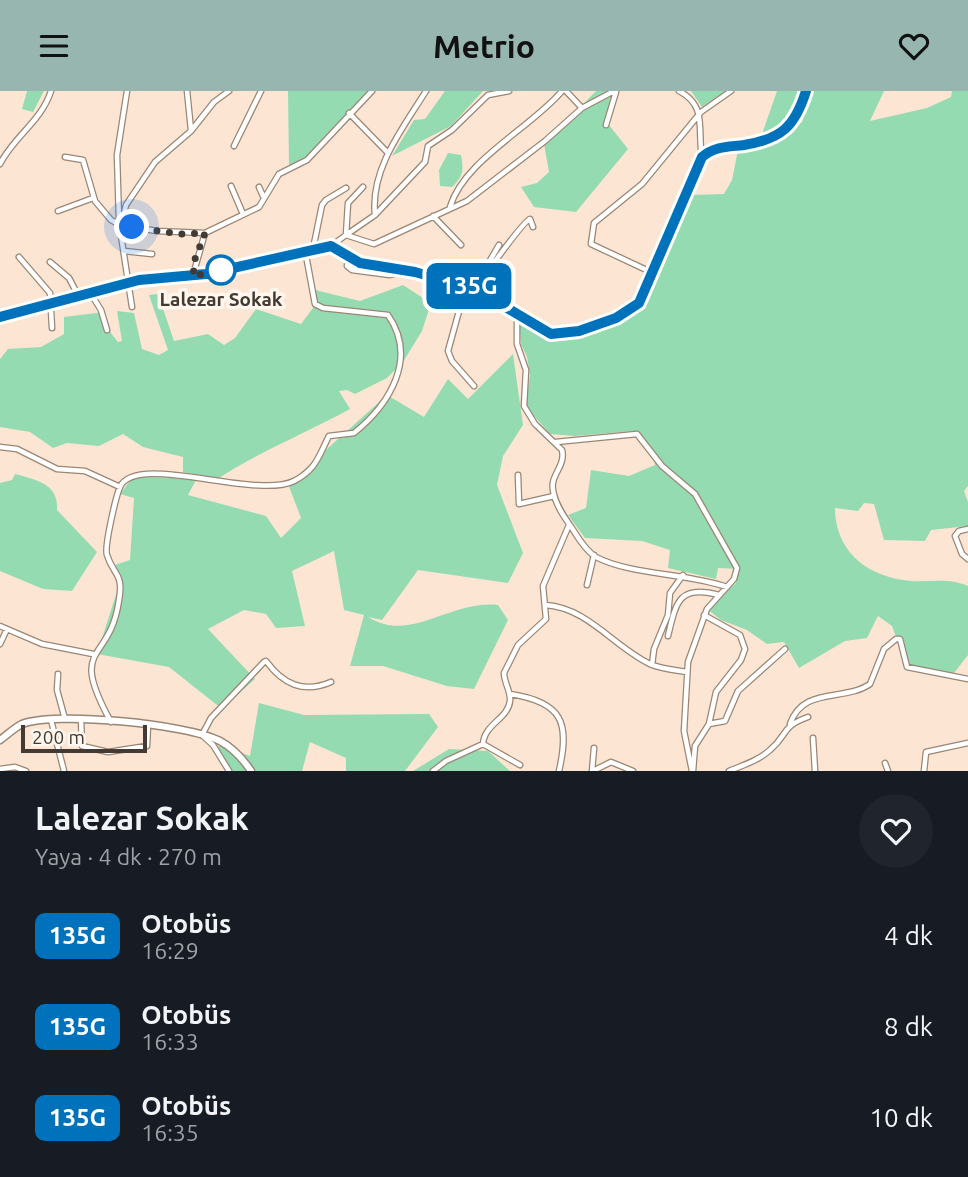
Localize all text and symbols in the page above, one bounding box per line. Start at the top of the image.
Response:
icon: menu [35,27,73,65]
icon: heart [895,27,933,65]
text: Metrio [433,28,535,64]
your location [114,209,149,244]
marker: Lalezar Sokak [206,255,236,285]
line badge: 135G [420,263,518,309]
text: 135G [440,272,498,299]
place label: Lalezar Sokak [159,288,283,310]
scale bar [21,722,147,754]
text: 200 m [32,726,85,748]
button: heart [859,794,933,868]
text: Lalezar Sokak [35,799,249,836]
text: Yaya · 4 dk · 270 m [35,844,222,869]
text: Otobüs [141,909,231,938]
text: 4 dk [884,921,933,950]
text: 135G [49,922,106,949]
text: 16:29 [141,938,199,963]
text: Otobüs [141,1000,231,1029]
text: 8 dk [884,1012,933,1041]
text: 135G [49,1013,106,1040]
text: 16:33 [141,1029,199,1054]
text: Otobüs [141,1091,231,1120]
text: 10 dk [869,1103,933,1132]
text: 135G [49,1104,106,1131]
text: 16:35 [141,1120,199,1145]

